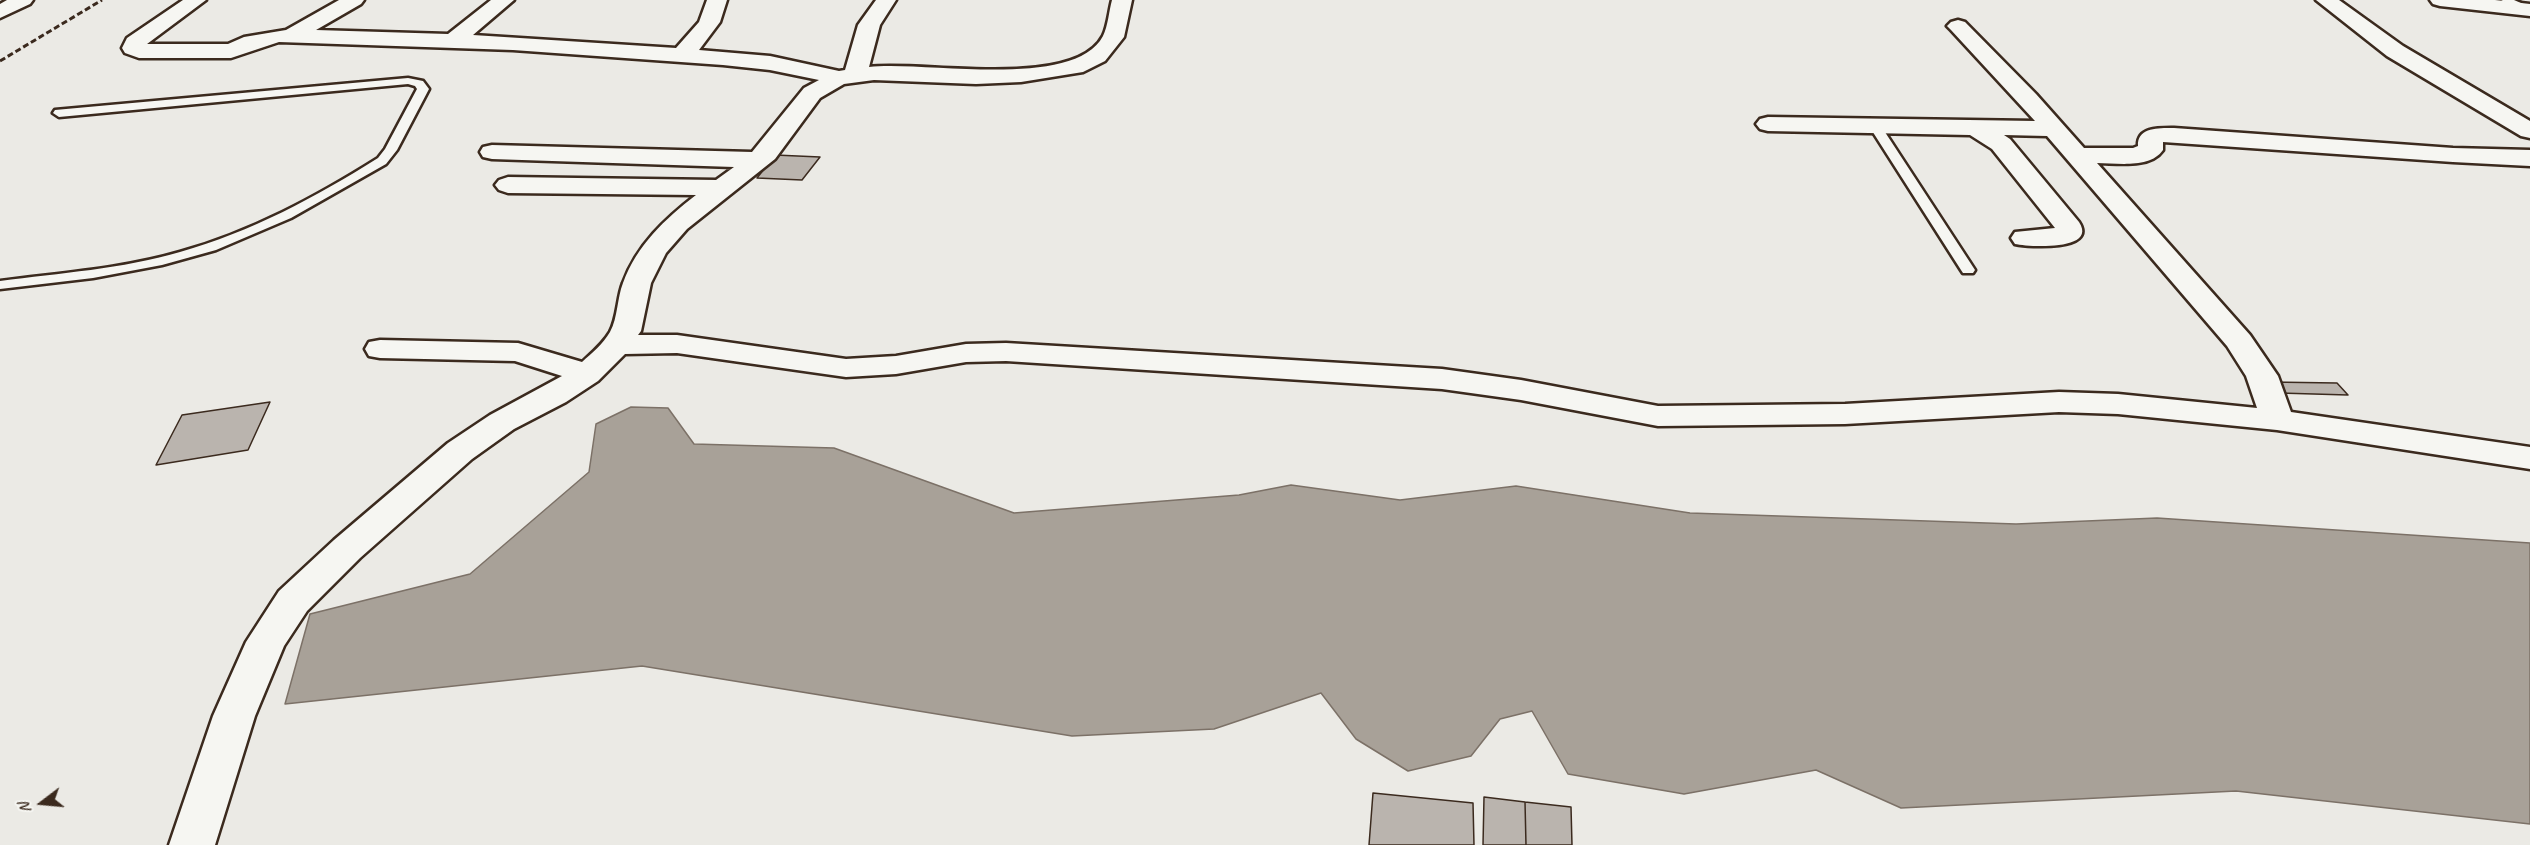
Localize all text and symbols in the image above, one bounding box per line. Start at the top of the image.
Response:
north arrow [12,773,72,833]
text: N [14,800,36,815]

